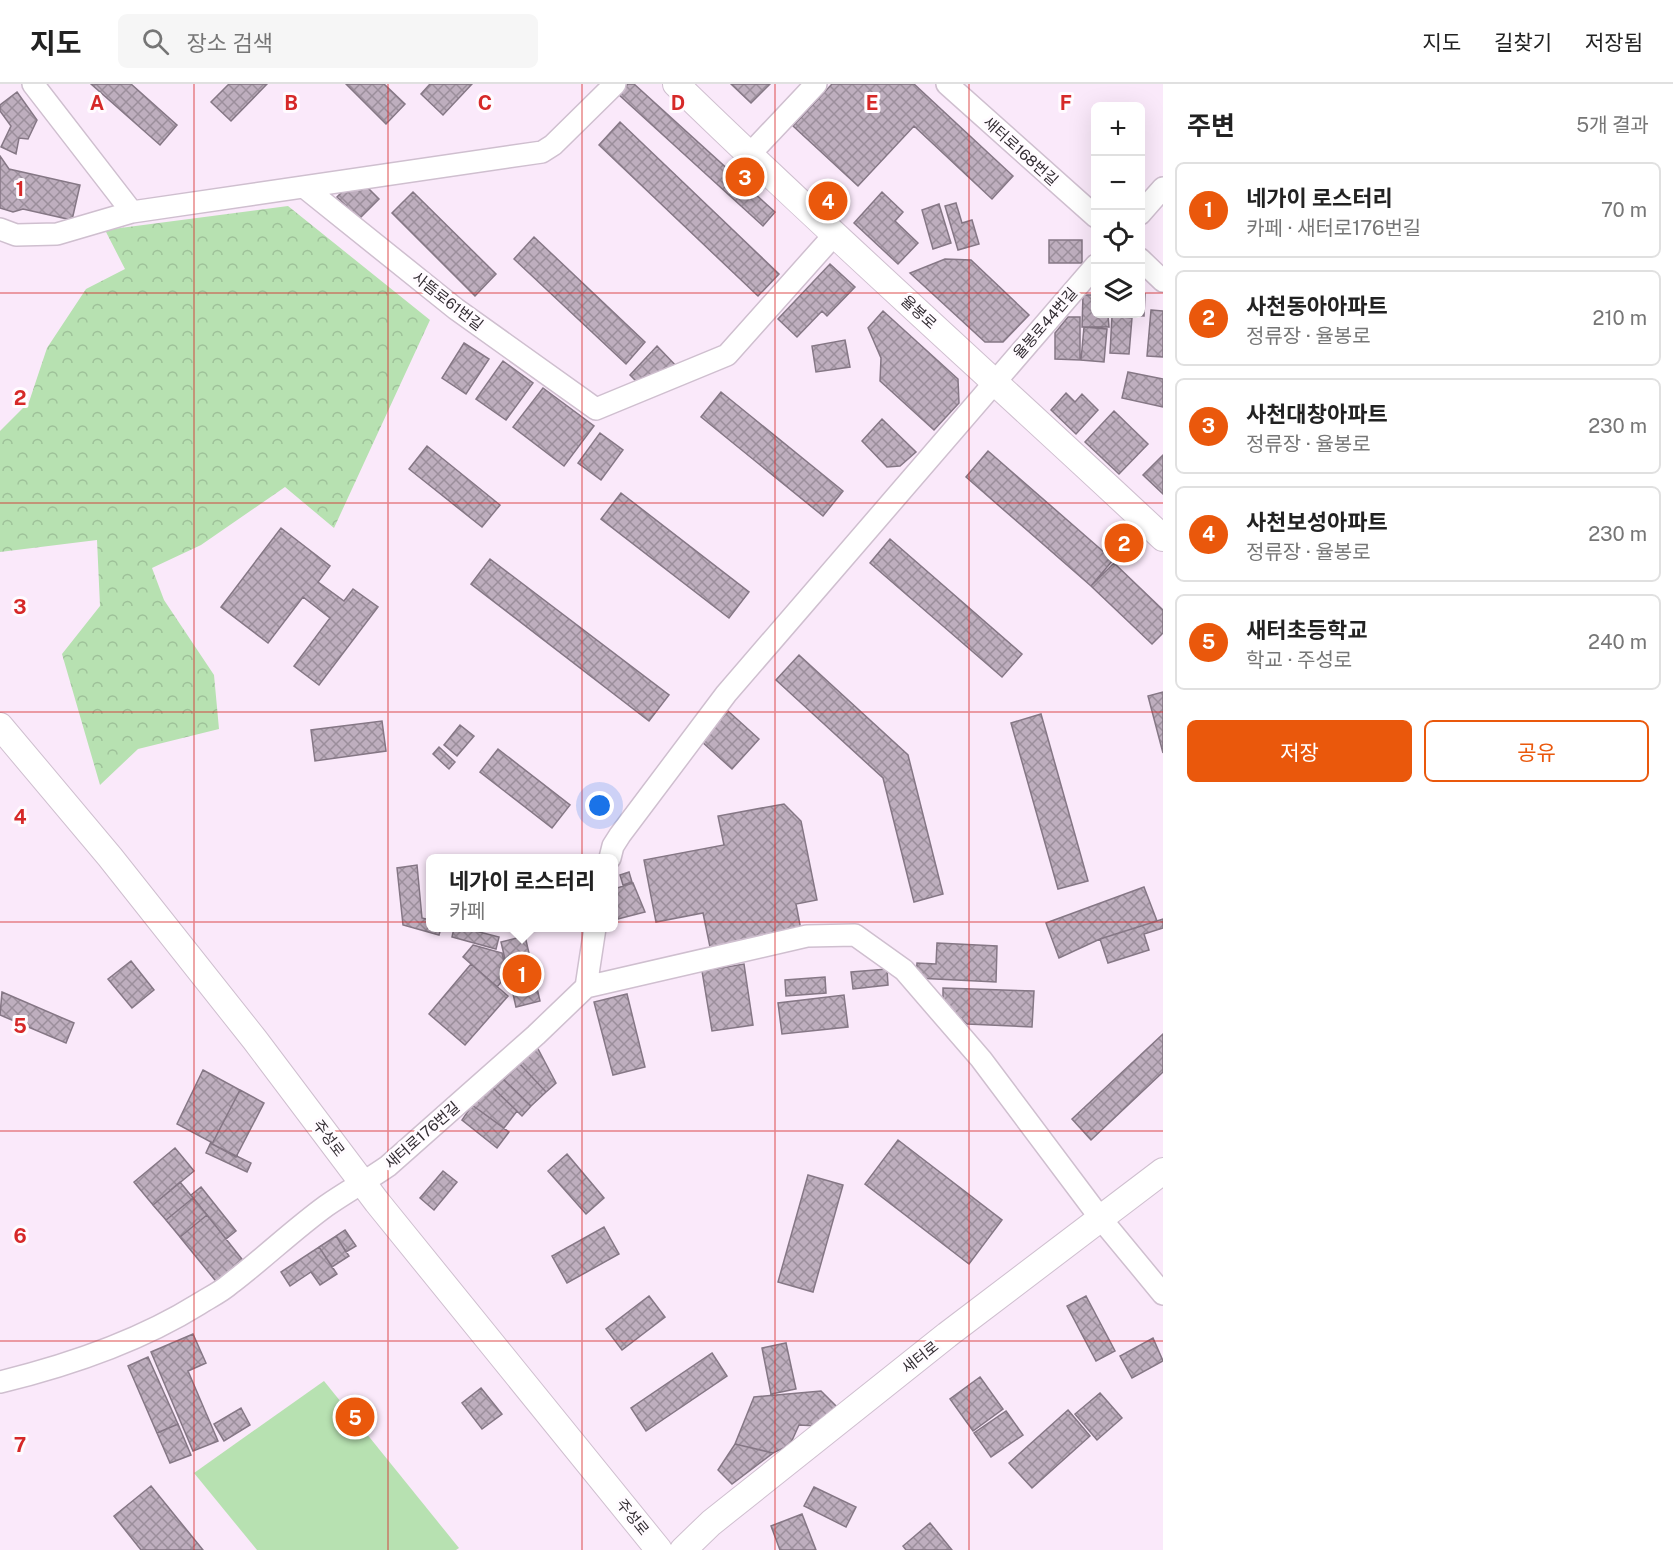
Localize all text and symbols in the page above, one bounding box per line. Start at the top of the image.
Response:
search box [118,14,538,68]
icon: search [139,25,172,58]
text: 지도 [30,26,82,59]
text: 장소 검색 [187,30,273,56]
text: 지도 [1422,30,1461,55]
text: 길찾기 [1494,30,1552,55]
text: 저장됨 [1585,30,1643,55]
text: A [90,91,104,115]
text: B [284,91,298,115]
text: C [478,91,492,115]
text: D [671,91,685,115]
text: E [866,91,878,115]
text: F [1060,91,1072,115]
map controls [1091,102,1145,318]
button: + [1091,102,1145,156]
text: 주변 [1187,110,1235,141]
street label: 새터로168번길 [980,113,1062,189]
text: 5개 결과 [1576,113,1649,137]
pin: 3 [726,154,764,200]
button: − [1091,156,1145,210]
text: 1 [16,177,24,201]
pin: 4 [808,178,848,224]
text: 네가이 로스터리 [1246,185,1393,211]
text: 1 [1204,198,1213,222]
text: 70 m [1601,198,1647,222]
button: locate [1091,210,1145,264]
text: 카페 · 새터로176번길 [1246,216,1421,240]
button: layers [1091,264,1145,318]
street label: 사뜸로61번길 [409,268,487,334]
street label: 율봉로44번길 [1010,284,1080,362]
street label: 율봉로 [898,292,940,332]
text: 사천동아아파트 [1246,293,1388,319]
text: 2 [1202,306,1215,330]
text: 210 m [1593,306,1647,330]
text: 정류장 · 율봉로 [1246,324,1371,348]
text: 2 [14,386,26,410]
text: 사천대창아파트 [1246,401,1388,427]
text: 3 [1202,414,1215,438]
text: 230 m [1588,414,1647,438]
text: 정류장 · 율봉로 [1246,432,1371,456]
text: 사천보성아파트 [1246,509,1388,535]
pin: 2 [1104,520,1144,566]
text: 4 [1202,522,1215,546]
text: 230 m [1588,522,1647,546]
text: 정류장 · 율봉로 [1246,540,1371,564]
text: 3 [13,595,27,619]
text: 새터초등학교 [1246,617,1367,643]
text: 5 [1202,630,1215,654]
text: 240 m [1588,630,1647,654]
text: 학교 · 주성로 [1246,648,1352,672]
button: 저장 [1187,720,1412,782]
button: 공유 [1424,720,1649,782]
your location [585,791,614,820]
text: 4 [13,805,27,829]
popup [426,854,618,932]
text: 네가이 로스터리 [449,868,595,894]
text: 카페 [449,899,485,923]
pin: 1 [502,952,542,996]
text: 5 [13,1014,27,1038]
street label: 새터로176번길 [381,1098,463,1172]
street label: 주성로 [310,1116,348,1160]
text: 6 [13,1224,27,1248]
street label: 새터로 [898,1338,942,1376]
pin: 5 [336,1394,374,1440]
text: 7 [14,1433,26,1457]
street label: 주성로 [613,1496,653,1538]

